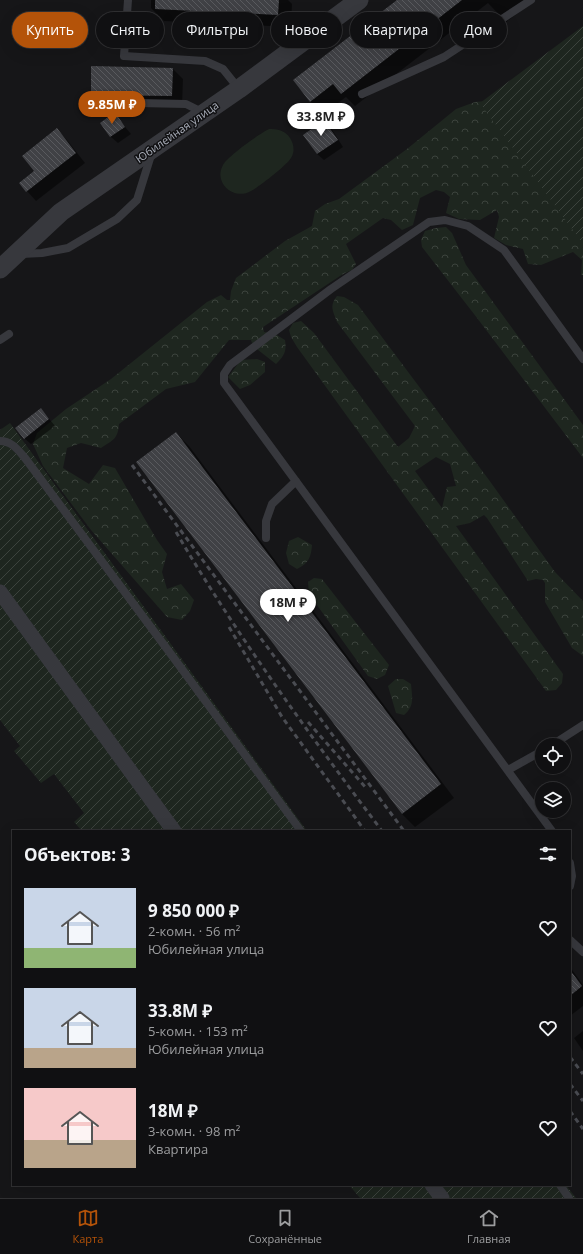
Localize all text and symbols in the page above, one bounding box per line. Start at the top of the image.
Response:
chip: Купить [12,12,88,48]
chip: Снять [96,12,164,48]
chip: Фильтры [172,12,263,48]
chip: Новое [271,12,342,48]
chip: Квартира [350,12,442,48]
chip: Дом [450,12,507,48]
pin: 9.85M ₽ [75,91,149,125]
text: 9.85M ₽ [87,95,137,113]
street label: Юбилейная улица [132,97,221,166]
pin: 33.8M ₽ [284,103,358,137]
text: 33.8M ₽ [296,107,346,125]
pin: 18M ₽ [260,589,316,623]
text: 18M ₽ [269,593,307,611]
map controls [535,738,571,818]
button: locate [535,738,571,774]
button: layers [535,782,571,818]
text: Объектов: 3 [24,843,130,866]
icon: filters [537,843,559,865]
text: 9 850 000 ₽ [148,899,239,922]
icon: home [56,904,104,952]
icon: heart [537,917,559,939]
text: 2-комн. · 56 m² [148,922,240,940]
text: Юбилейная улица [148,940,264,958]
text: 33.8M ₽ [148,999,212,1022]
icon: home [56,1004,104,1052]
icon: heart [537,1017,559,1039]
text: 5-комн. · 153 m² [148,1022,248,1040]
text: Юбилейная улица [148,1040,264,1058]
text: 18M ₽ [148,1099,198,1122]
icon: home [56,1104,104,1152]
icon: heart [537,1117,559,1139]
text: 3-комн. · 98 m² [148,1122,240,1140]
text: Квартира [148,1140,208,1158]
tab: Карта [72,1207,103,1246]
tab: Сохранённые [248,1207,322,1246]
tab: Главная [467,1207,511,1246]

